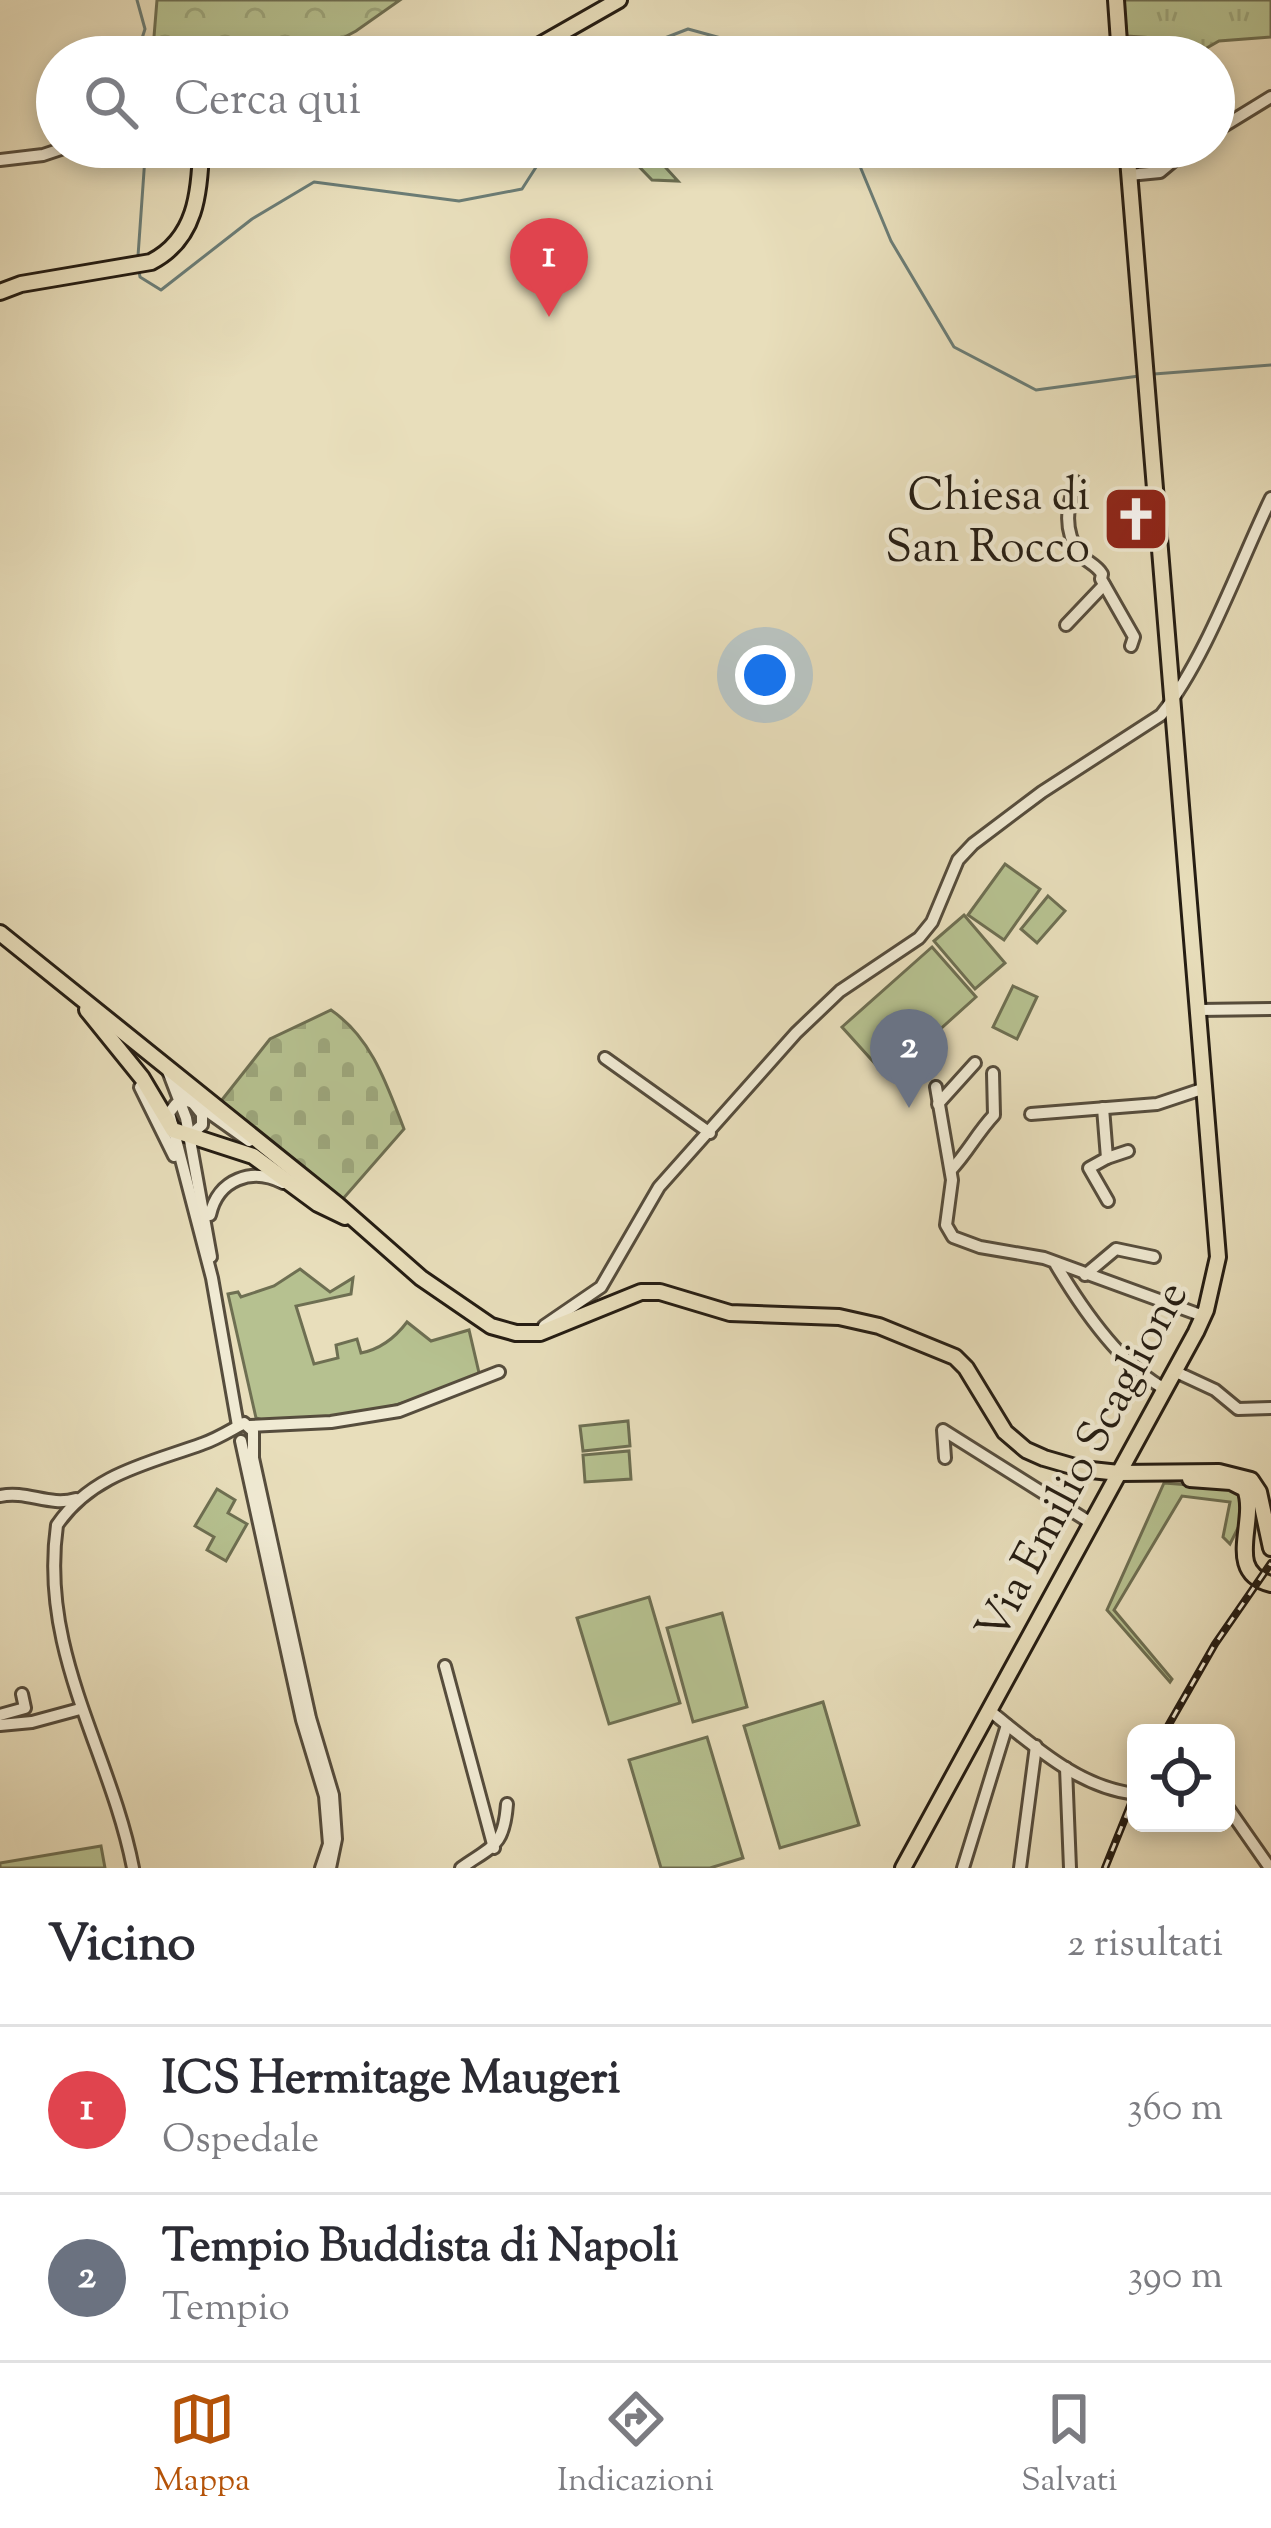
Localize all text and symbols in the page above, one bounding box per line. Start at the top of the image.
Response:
search box [36,36,1235,168]
icon: search [78,69,144,135]
text: Cerca qui [174,70,361,135]
pin: 1 [510,218,588,317]
place label: Chiesa di San Rocco [885,466,1090,583]
church icon: Chiesa di San Rocco [1101,484,1171,554]
your location [735,645,795,705]
pin: 2 [870,1009,948,1108]
street label: Via Emilio Scaglione [962,1271,1207,1654]
map controls [1127,1724,1235,1832]
button: locate [1127,1724,1235,1832]
text: Vicino [48,1910,195,1983]
text: 2 risultati [1067,1918,1223,1974]
text: ICS Hermitage Maugeri [162,2049,620,2114]
text: 1 [80,2082,94,2138]
text: 360 m [1127,2082,1223,2138]
text: Ospedale [162,2114,319,2170]
text: Tempio Buddista di Napoli [162,2217,678,2282]
text: 2 [78,2250,96,2306]
text: 390 m [1127,2250,1223,2306]
text: Tempio [162,2282,290,2338]
tab: Mappa [154,2386,250,2506]
tab: Indicazioni [557,2386,714,2506]
tab: Salvati [1021,2386,1117,2506]

